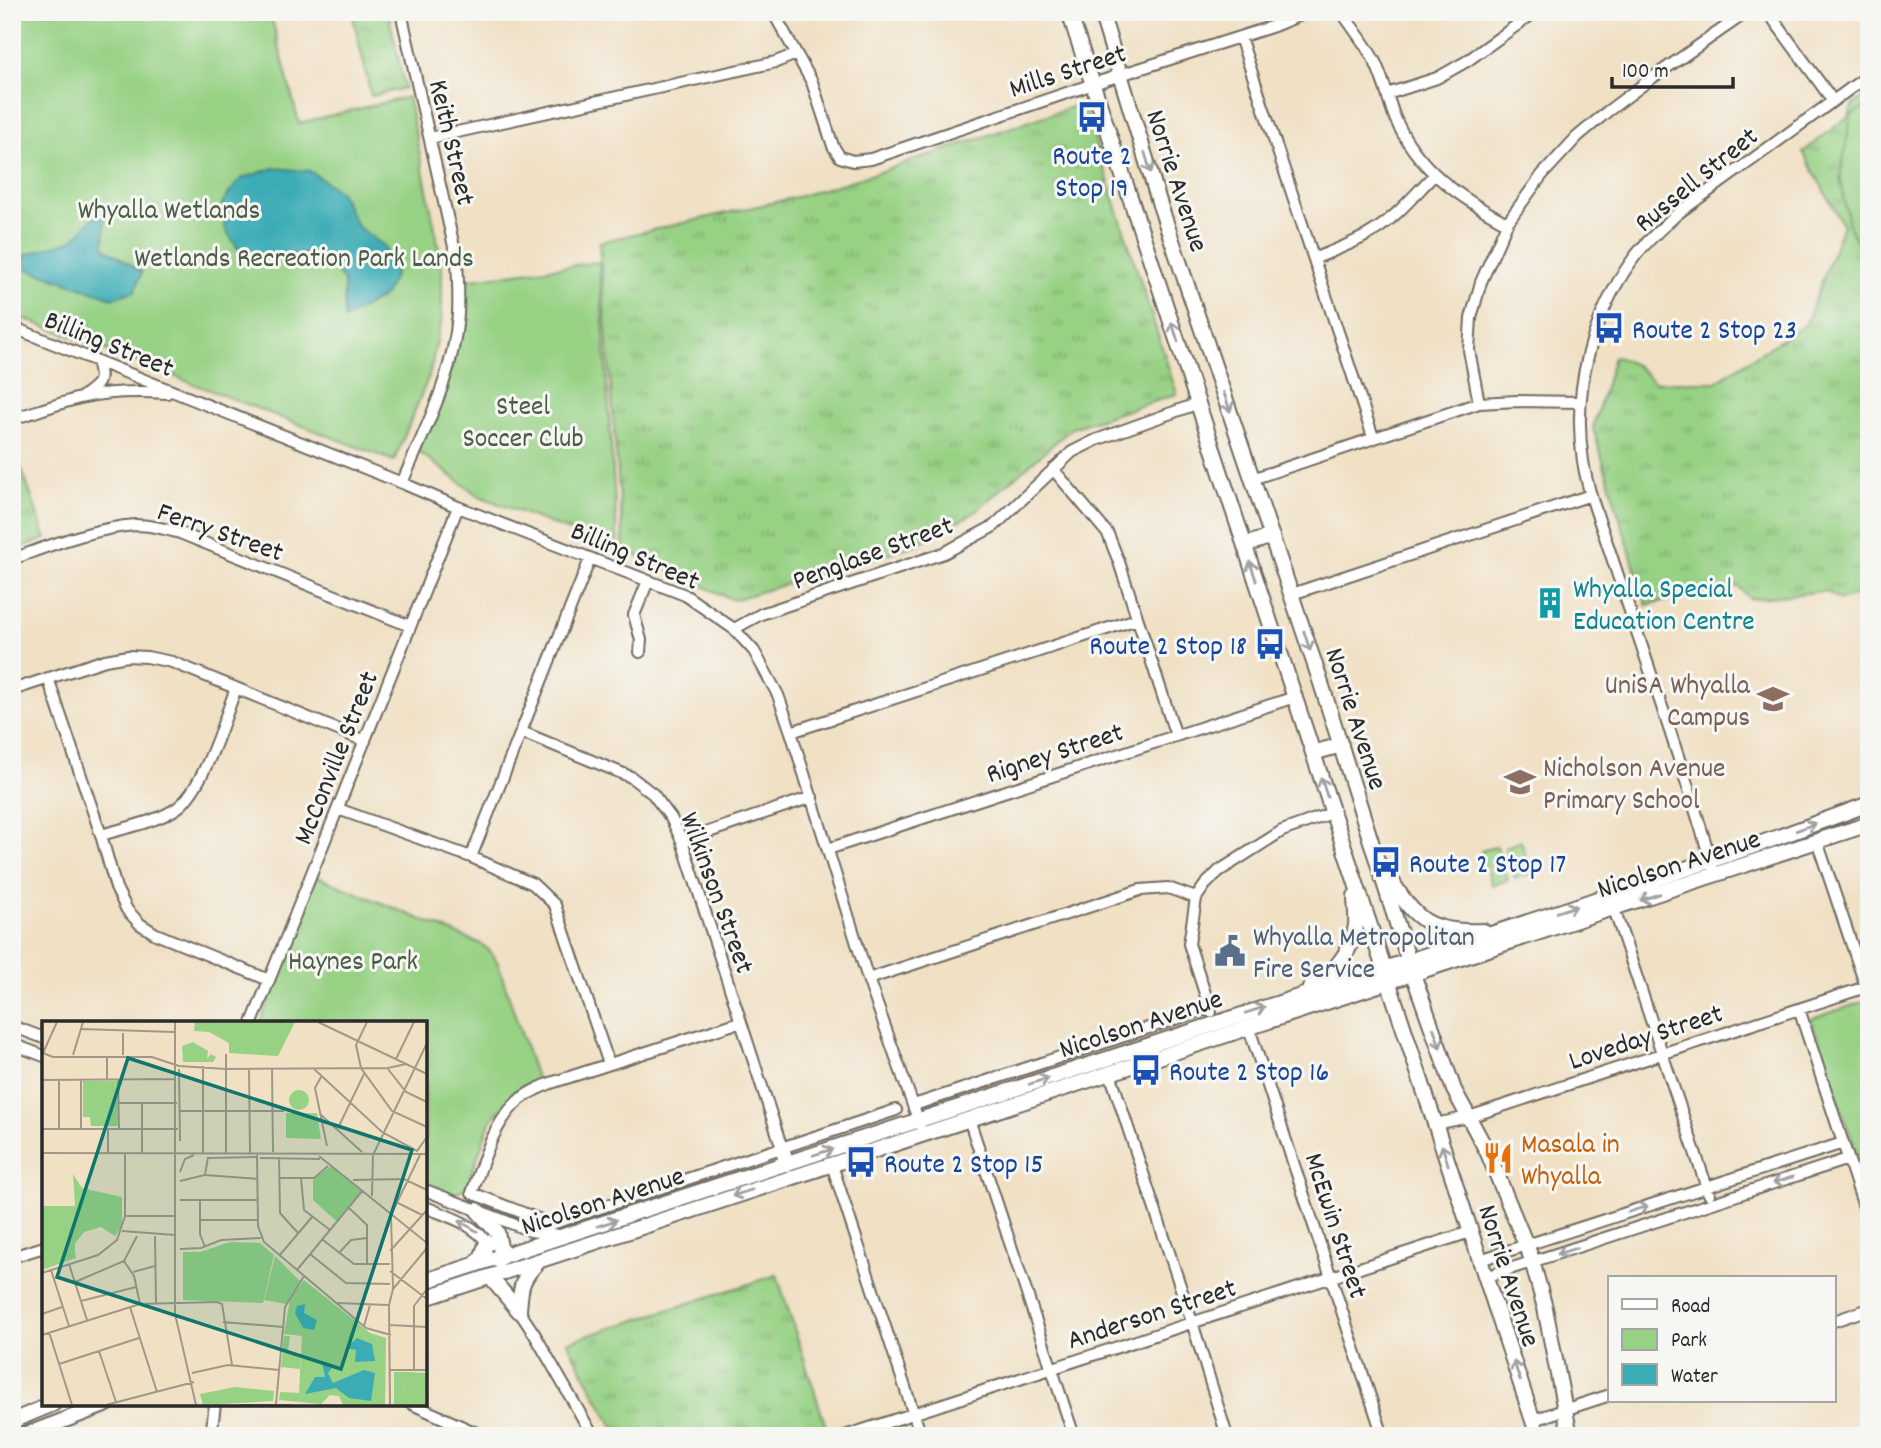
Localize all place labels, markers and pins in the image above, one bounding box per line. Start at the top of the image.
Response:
bus stop icon: Route 2 Stop 19 [1075,100,1109,134]
place label: Route 2 Stop 19 [1052,139,1132,211]
bus stop icon: Route 2 Stop 23 [1592,311,1626,345]
place label: Route 2 Stop 23 [1632,313,1797,353]
place label: Whyalla Special Education Centre [1573,572,1755,644]
building icon: Whyalla Special Education Centre [1533,586,1567,620]
bus stop icon: Route 2 Stop 18 [1253,627,1287,661]
place label: Route 2 Stop 18 [1089,629,1247,669]
place label: UniSA Whyalla Campus [1605,668,1751,740]
school or university icon: UniSA Whyalla Campus [1756,682,1790,716]
place label: Nicholson Avenue Primary School [1543,751,1725,823]
school or university icon: Nicholson Avenue Primary School [1503,765,1537,799]
bus stop icon: Route 2 Stop 17 [1369,845,1403,879]
place label: Route 2 Stop 17 [1409,847,1566,887]
place label: Whyalla Metropolitan Fire Service [1253,920,1475,992]
public building icon: Whyalla Metropolitan Fire Service [1213,934,1247,968]
bus stop icon: Route 2 Stop 16 [1129,1053,1163,1087]
place label: Route 2 Stop 16 [1169,1055,1329,1095]
place label: Masala in Whyalla [1521,1127,1620,1199]
restaurant icon: Masala in Whyalla [1481,1141,1515,1175]
bus stop icon: Route 2 Stop 15 [844,1145,878,1179]
place label: Route 2 Stop 15 [884,1147,1043,1187]

